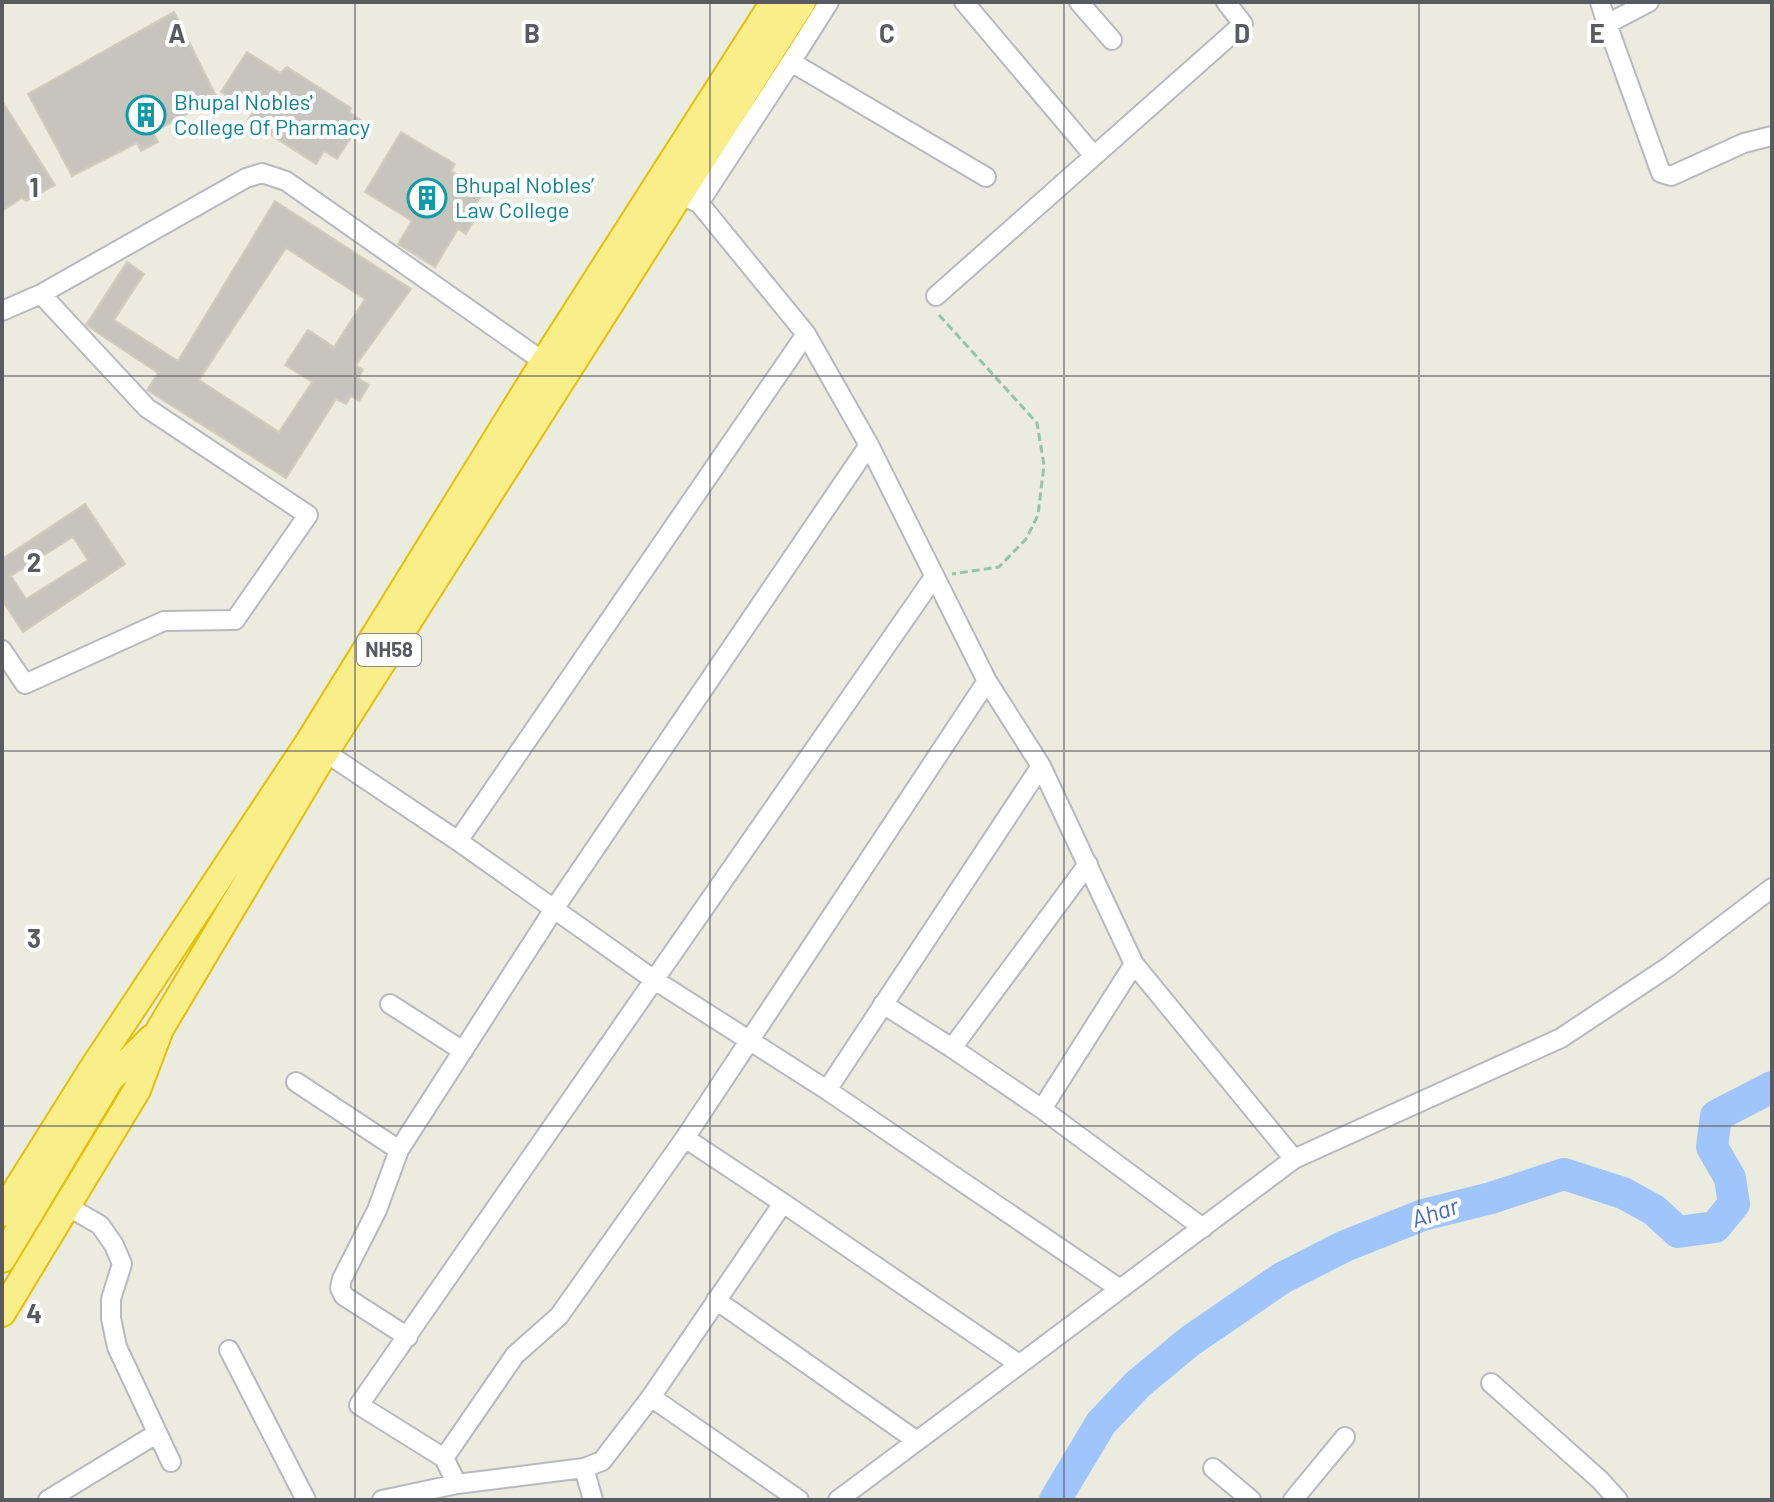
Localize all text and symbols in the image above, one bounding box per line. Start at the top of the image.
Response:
text: A [168,17,186,48]
text: B [524,17,540,48]
text: C [879,17,895,48]
text: D [1234,17,1250,48]
text: E [1589,17,1605,48]
place label: Bhupal Nobles' College Of Pharmacy [174,88,370,139]
building icon: Bhupal Nobles' College Of Pharmacy [125,94,167,136]
text: 1 [29,171,39,202]
place label: Bhupal Nobles’ Law College [455,171,595,222]
building icon: Bhupal Nobles’ Law College [406,177,448,219]
text: 2 [27,546,41,577]
road number: NH58 [357,634,421,666]
text: 3 [27,922,41,953]
water label: Ahar [1407,1190,1463,1233]
text: 4 [26,1297,42,1328]

